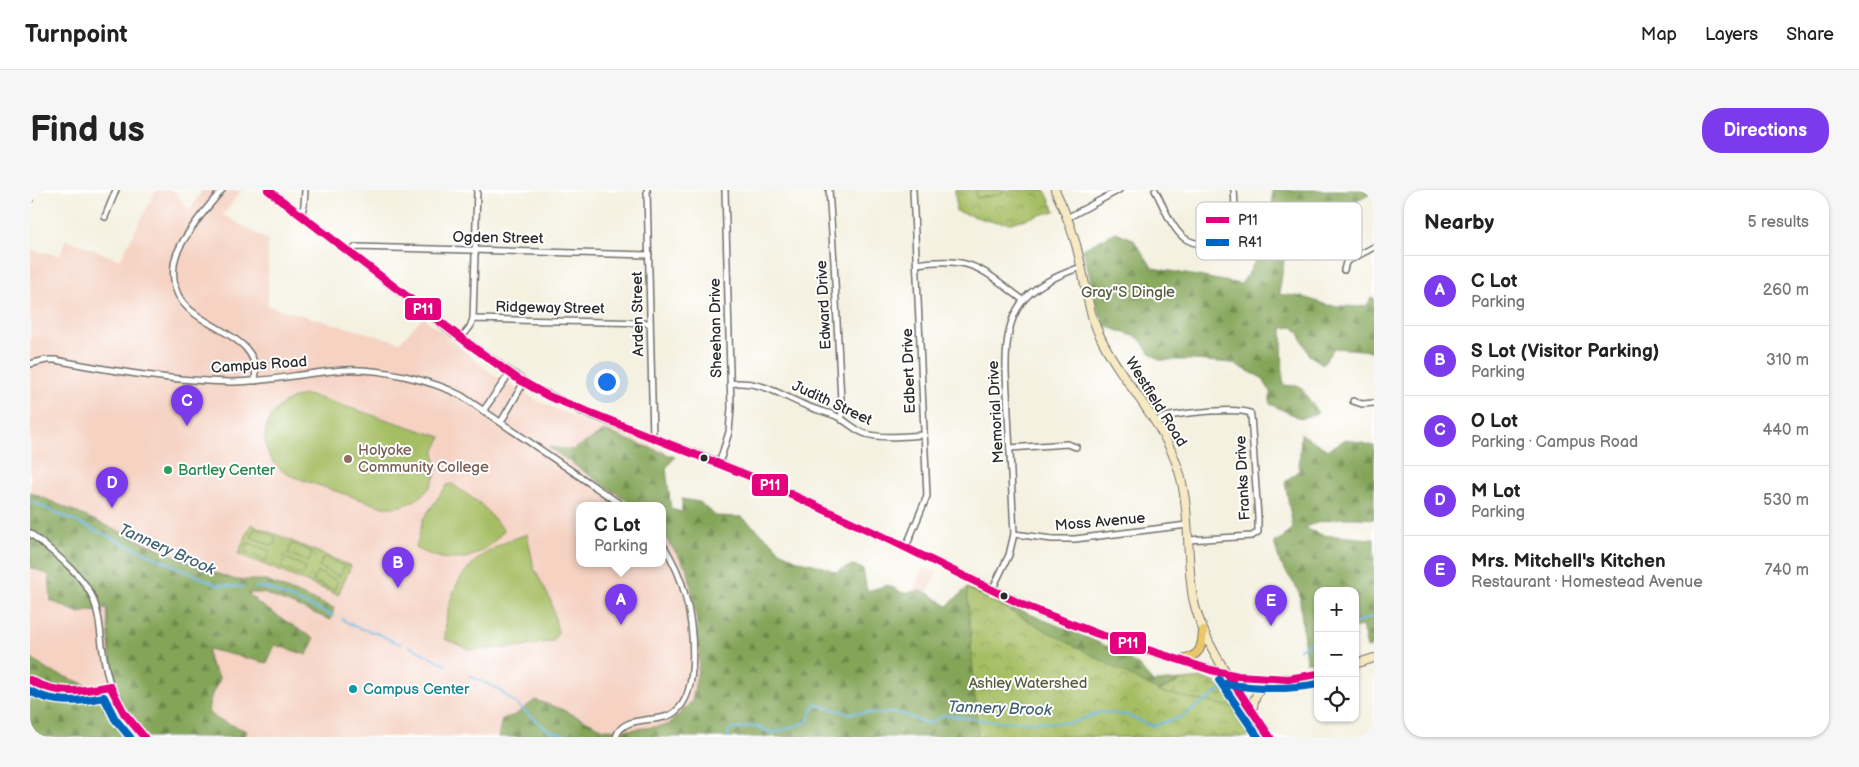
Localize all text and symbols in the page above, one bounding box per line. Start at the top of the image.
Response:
text: Turnpoint [25,20,128,49]
text: Map [1641,24,1677,45]
text: Layers [1705,24,1758,45]
text: Share [1786,24,1834,45]
button: Directions [1702,108,1829,153]
text: Find us [30,109,145,152]
legend [1196,202,1362,260]
text: Nearby [1424,210,1494,235]
text: P11 [1238,212,1258,229]
text: 5 results [1747,213,1809,232]
street label: Ogden Street [452,228,544,248]
text: R41 [1238,234,1262,251]
street label: Edward Drive [812,260,836,350]
text: C Lot [1471,270,1517,293]
street label: Arden Street [628,271,648,357]
street label: Sheehan Drive [706,278,726,378]
text: A [1435,281,1445,300]
text: 260 m [1763,281,1809,300]
park label: Gray"S Dingle [1081,283,1175,302]
text: Parking [1471,293,1525,312]
line badge: P11 [404,297,442,321]
street label: Ridgeway Street [495,298,605,318]
text: P11 [413,301,433,318]
street label: Edbert Drive [898,328,920,414]
text: S Lot (Visitor Parking) [1471,340,1659,363]
text: B [1434,351,1446,370]
text: 310 m [1766,351,1809,370]
street label: Campus Road [210,352,308,378]
street label: Westfield Road [1121,354,1191,450]
street label: Memorial Drive [984,360,1008,464]
text: Parking [1471,363,1525,382]
your location [594,369,620,395]
street label: Judith Street [789,376,875,430]
pin: C [171,385,203,426]
text: O Lot [1471,410,1518,433]
text: C [1434,421,1446,440]
text: 440 m [1763,421,1809,440]
text: Parking · Campus Road [1471,433,1638,452]
street label: Franks Drive [1231,435,1255,521]
place label: Holyoke Community College [358,441,489,477]
marker: Holyoke Community College [342,453,354,465]
unlabelled marker [699,453,709,463]
place label: Bartley Center [178,461,276,480]
marker: Bartley Center [162,464,174,476]
pin: D [96,467,128,508]
line badge: P11 [751,473,789,497]
text: P11 [760,477,780,494]
text: M Lot [1471,480,1520,503]
text: D [1434,491,1446,510]
text: 530 m [1763,491,1809,510]
popup [576,502,666,567]
text: Parking [1471,503,1525,522]
street label: Moss Avenue [1054,509,1146,535]
text: C Lot [594,514,640,537]
water label: Tannery Brook [116,520,219,580]
text: Parking [594,537,648,556]
pin: B [382,547,414,588]
text: Mrs. Mitchell's Kitchen [1471,550,1666,573]
text: E [1435,561,1445,580]
text: 740 m [1764,561,1809,580]
text: Restaurant · Homestead Avenue [1471,573,1703,592]
pin: A [605,584,637,625]
pin: E [1255,585,1287,626]
map controls [1314,587,1359,722]
button: + [1314,587,1359,632]
unlabelled marker [999,591,1009,601]
line badge: P11 [1109,631,1147,655]
button: − [1314,632,1359,677]
text: P11 [1118,635,1138,652]
park label: Ashley Watershed [969,674,1087,693]
button: locate [1314,677,1359,722]
place label: Campus Center [363,680,470,699]
marker: Campus Center [347,683,359,695]
water label: Tannery Brook [948,698,1053,720]

